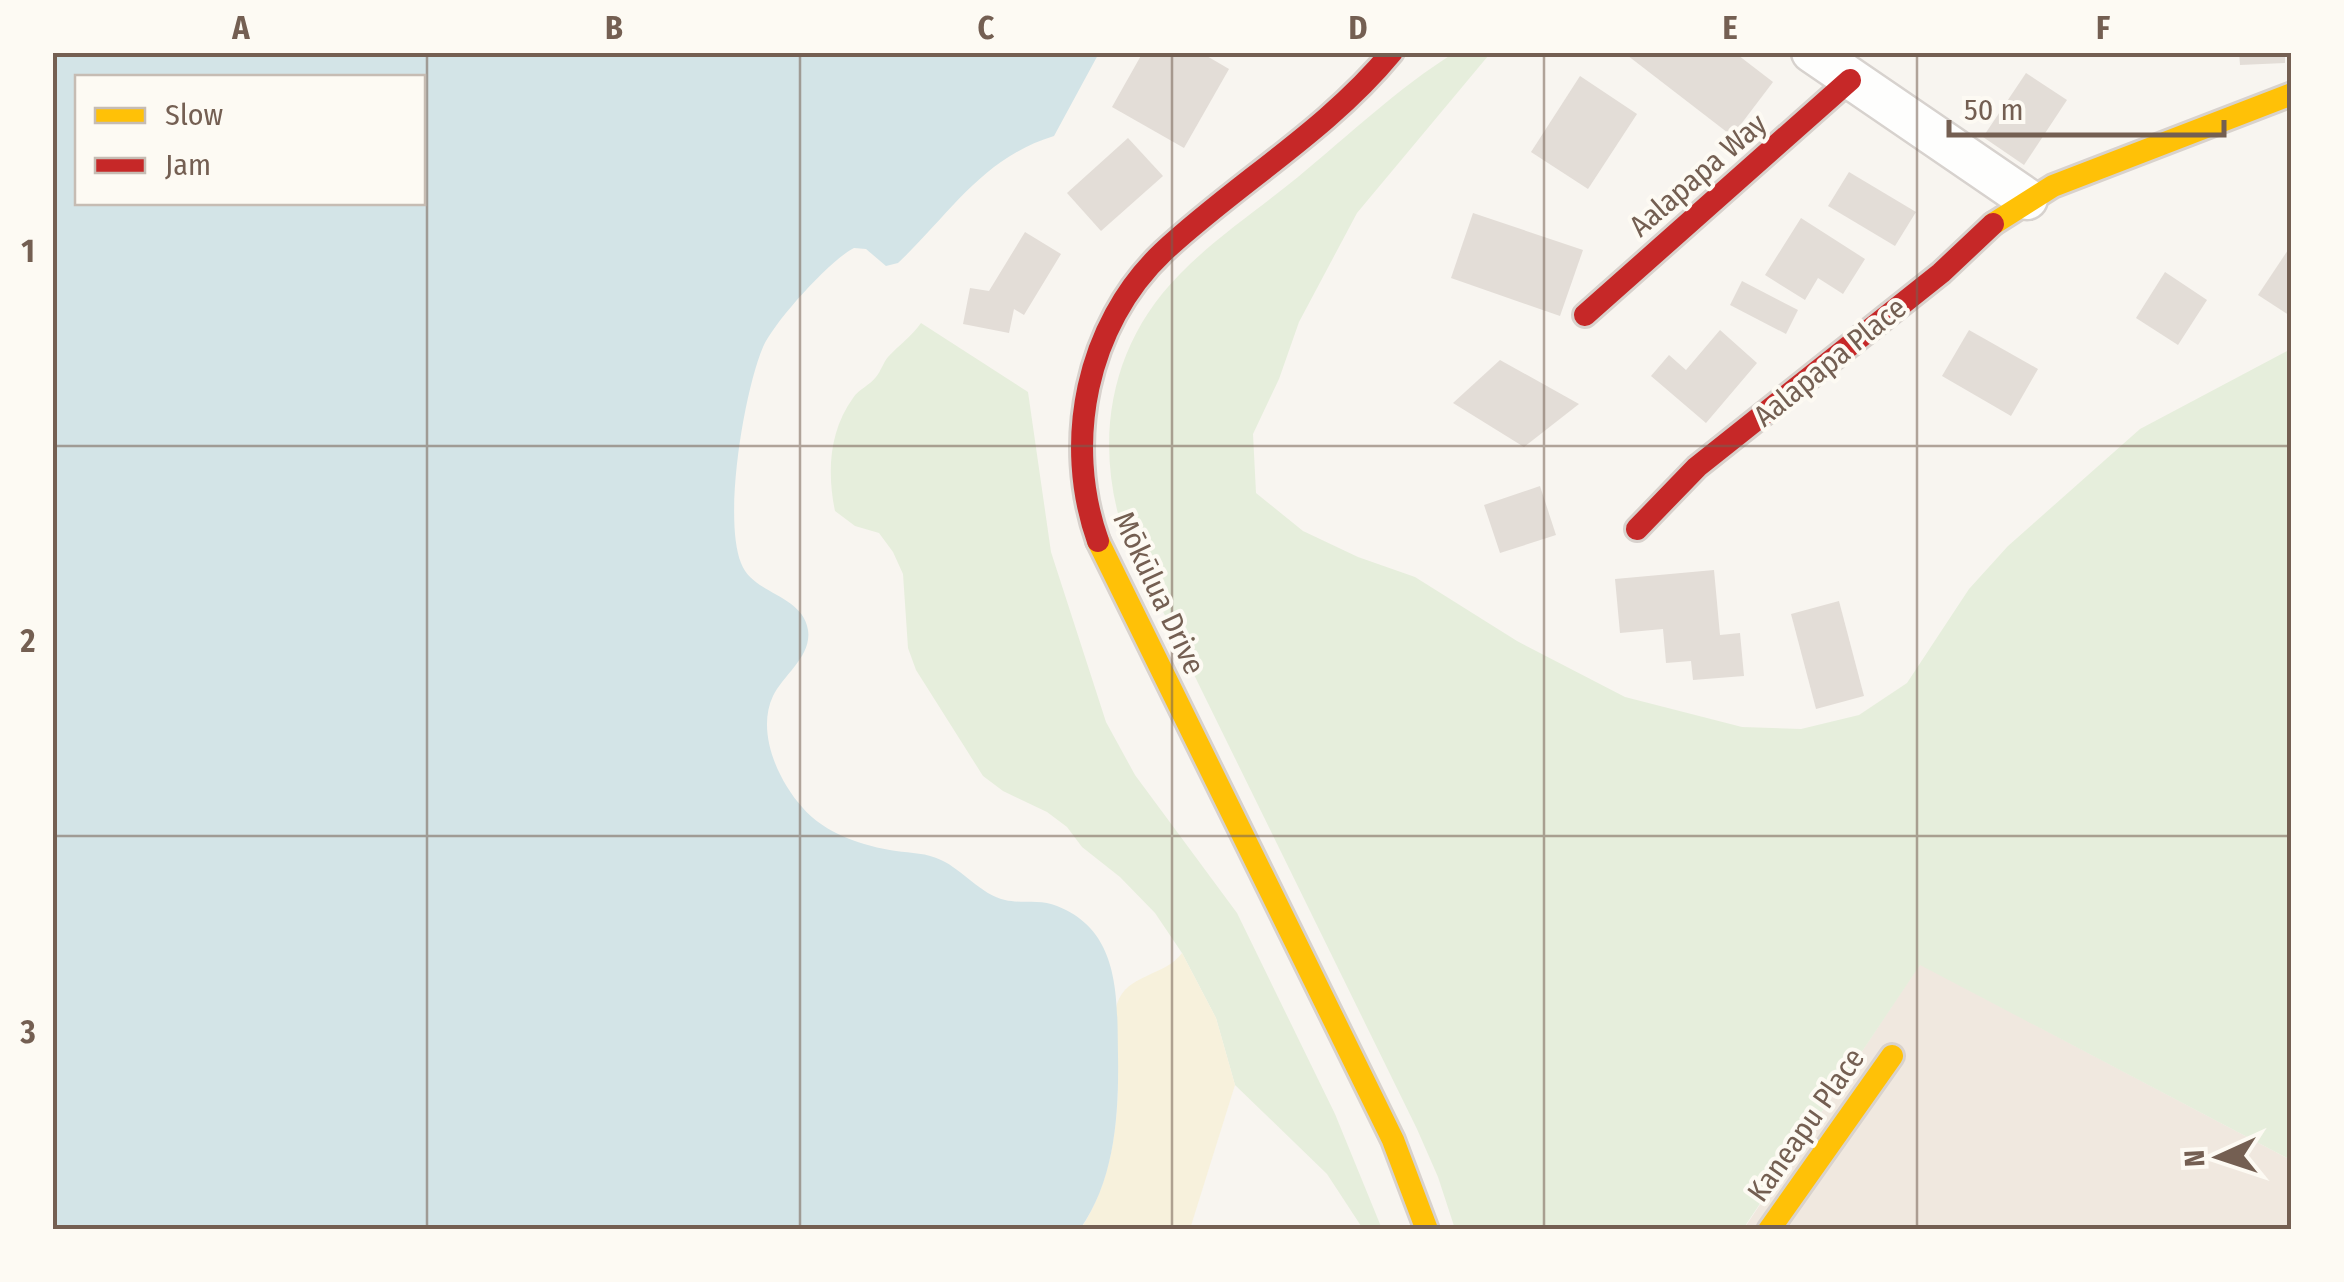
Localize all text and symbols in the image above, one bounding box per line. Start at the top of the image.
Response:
text: A [231,9,250,47]
text: B [605,9,623,47]
text: C [978,9,995,47]
text: D [1348,9,1368,47]
text: E [1722,9,1738,47]
text: F [2096,9,2110,47]
legend [75,75,425,205]
scale bar [1949,75,2224,137]
text: 50 m [1964,92,2024,128]
text: Slow [165,97,223,133]
street label: Aalapapa Way [1622,105,1774,244]
text: Jam [165,147,211,183]
text: 1 [21,232,35,270]
street label: Aalapapa Place [1747,290,1913,434]
street label: Mōkūlua Drive [1106,506,1212,680]
text: 2 [20,622,36,660]
text: 3 [19,1013,36,1051]
street label: Kaneapu Place [1740,1041,1872,1209]
north arrow [2169,1107,2269,1207]
text: N [2178,1149,2211,1168]

